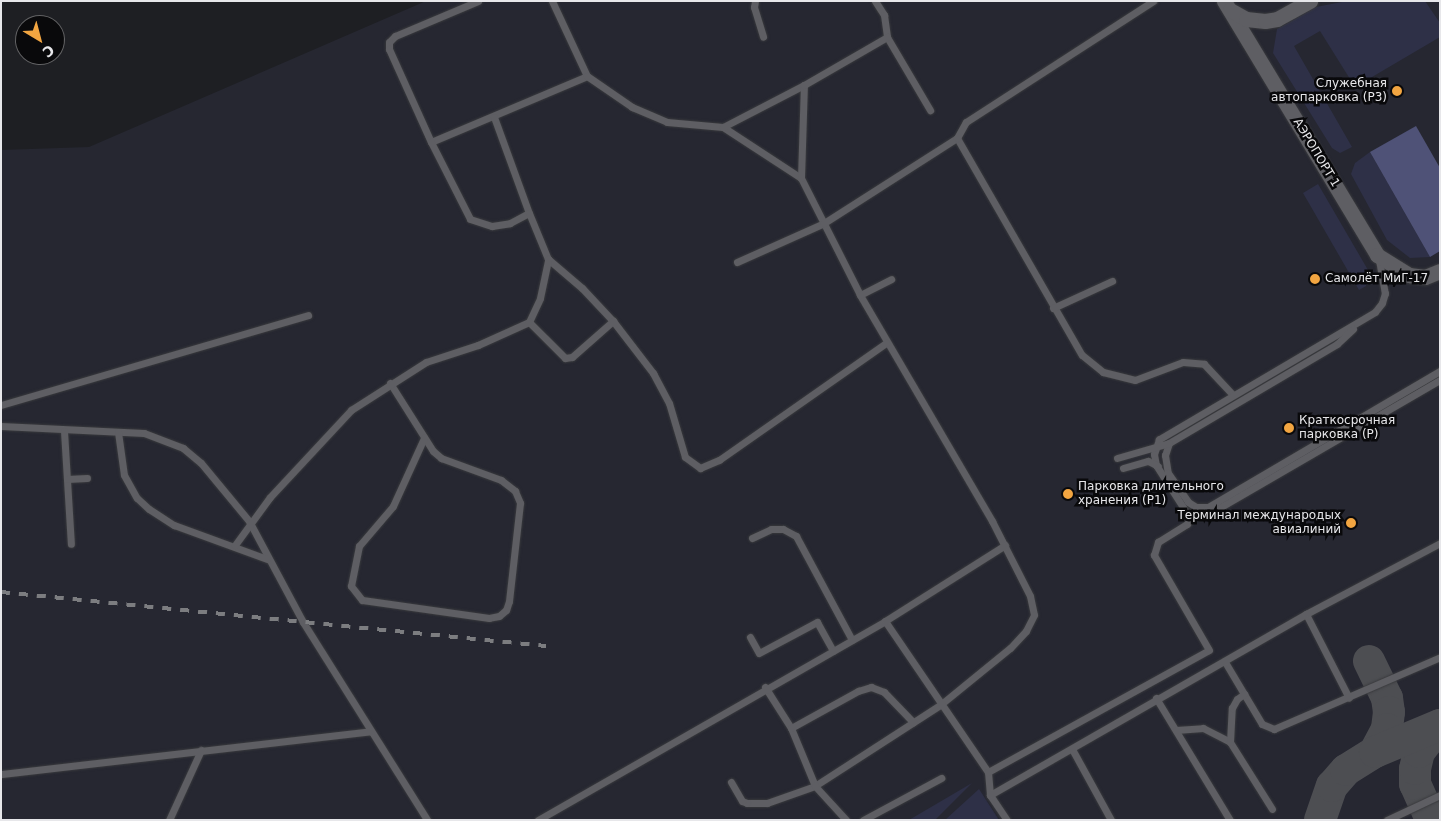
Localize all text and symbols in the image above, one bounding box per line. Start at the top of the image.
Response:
north arrow [15,15,65,65]
text: С [40,42,57,61]
place label: Служебная автопарковка (P3) [1271,77,1387,105]
marker: Служебная автопарковка (P3) [1391,85,1403,97]
street label: АЭРОПОРТ 1 [1290,116,1342,190]
place label: Самолёт МиГ-17 [1325,272,1428,286]
marker: Самолёт МиГ-17 [1309,273,1321,285]
place label: Краткосрочная парковка (P) [1299,414,1395,442]
marker: Краткосрочная парковка (P) [1283,422,1295,434]
place label: Парковка длительного хранения (P1) [1078,480,1224,508]
marker: Парковка длительного хранения (P1) [1062,488,1074,500]
place label: Терминал международых авиалиний [1177,509,1341,537]
marker: Терминал международых авиалиний [1345,517,1357,529]

